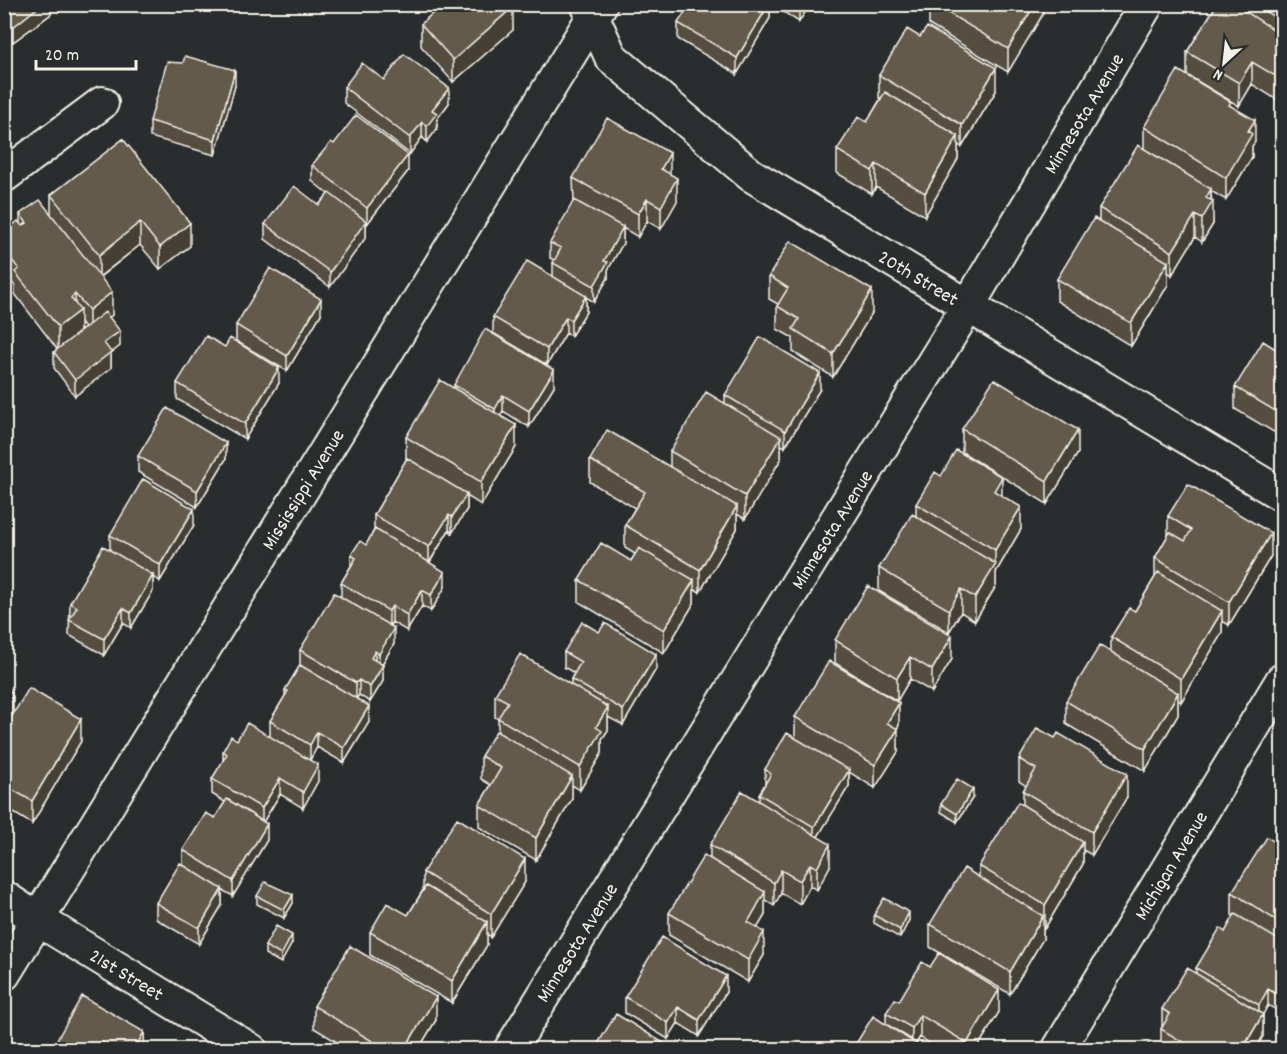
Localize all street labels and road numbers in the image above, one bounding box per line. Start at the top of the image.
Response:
street label: Minnesota Avenue [1039,49,1133,180]
street label: 20th Street [872,245,963,315]
street label: Mississippi Avenue [256,425,353,556]
street label: Minnesota Avenue [786,465,882,596]
street label: Michigan Avenue [1129,806,1216,926]
street label: Minnesota Avenue [531,878,627,1009]
street label: 21st Street [83,943,168,1010]

